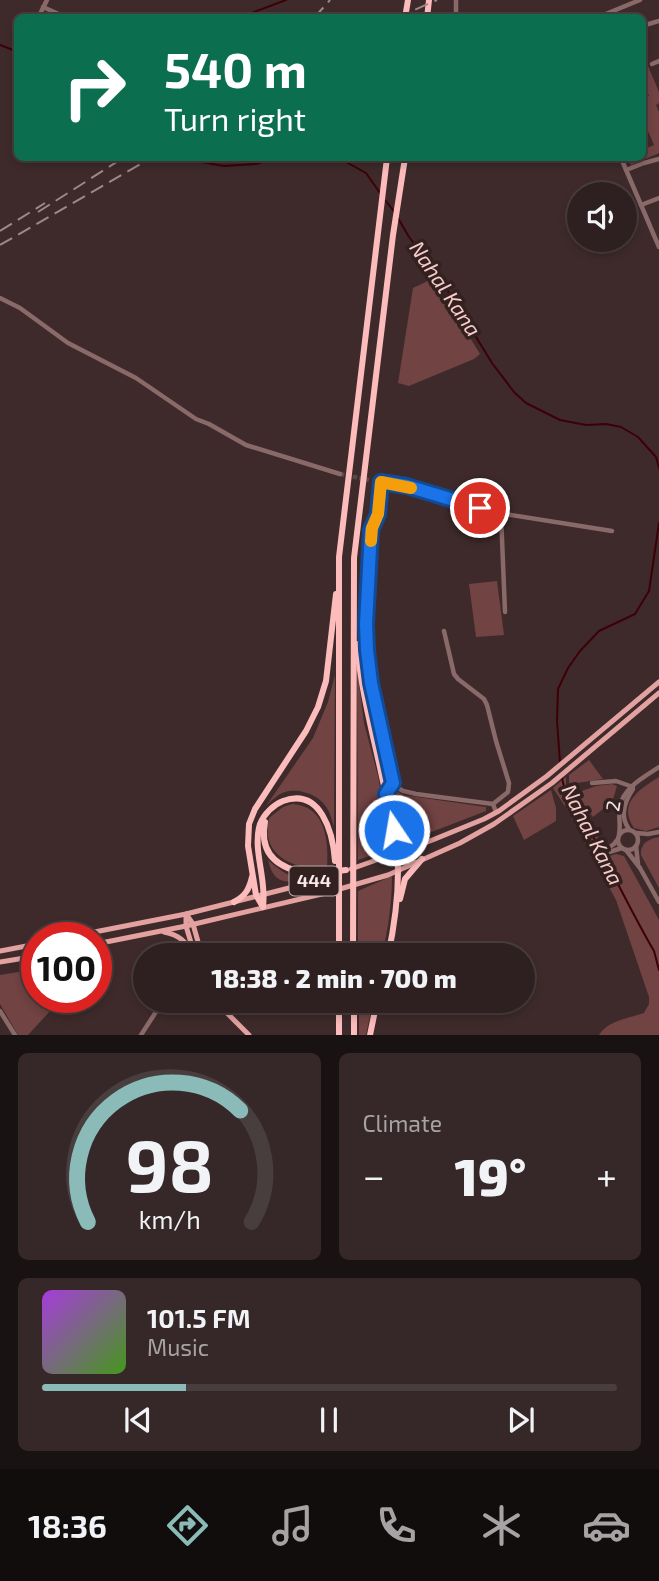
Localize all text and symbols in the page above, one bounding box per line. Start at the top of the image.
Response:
text: 540 m [164,39,307,98]
icon: right [49,42,140,133]
text: Turn right [164,99,306,137]
map controls [567,182,637,252]
button: sound [567,182,637,252]
water label: Nahal Kana [405,236,487,341]
pin [450,478,510,538]
icon: arrive [461,489,499,527]
water label: Nahal Kana [557,780,629,889]
position arrow [357,793,431,867]
street label: 2 [600,799,625,813]
road number: 444 [290,866,338,896]
speed limit sign: 100 [21,922,112,1013]
text: 18:38 · 2 min · 700 m [211,962,457,993]
text: Climate [363,1109,442,1137]
text: 98 [125,1120,213,1208]
text: 19° [454,1144,526,1206]
text: − [363,1152,385,1198]
text: + [596,1152,617,1198]
text: km/h [138,1204,200,1234]
text: 101.5 FM [147,1302,250,1333]
text: Music [147,1333,209,1361]
icon: previous [119,1401,157,1439]
icon: pause [310,1401,348,1439]
icon: next [502,1401,540,1439]
icon: directions [163,1501,212,1550]
icon: music [268,1501,317,1550]
icon: phone [372,1501,421,1550]
icon: climate [477,1501,526,1550]
icon: car [582,1501,631,1550]
text: 18:36 [28,1506,107,1544]

